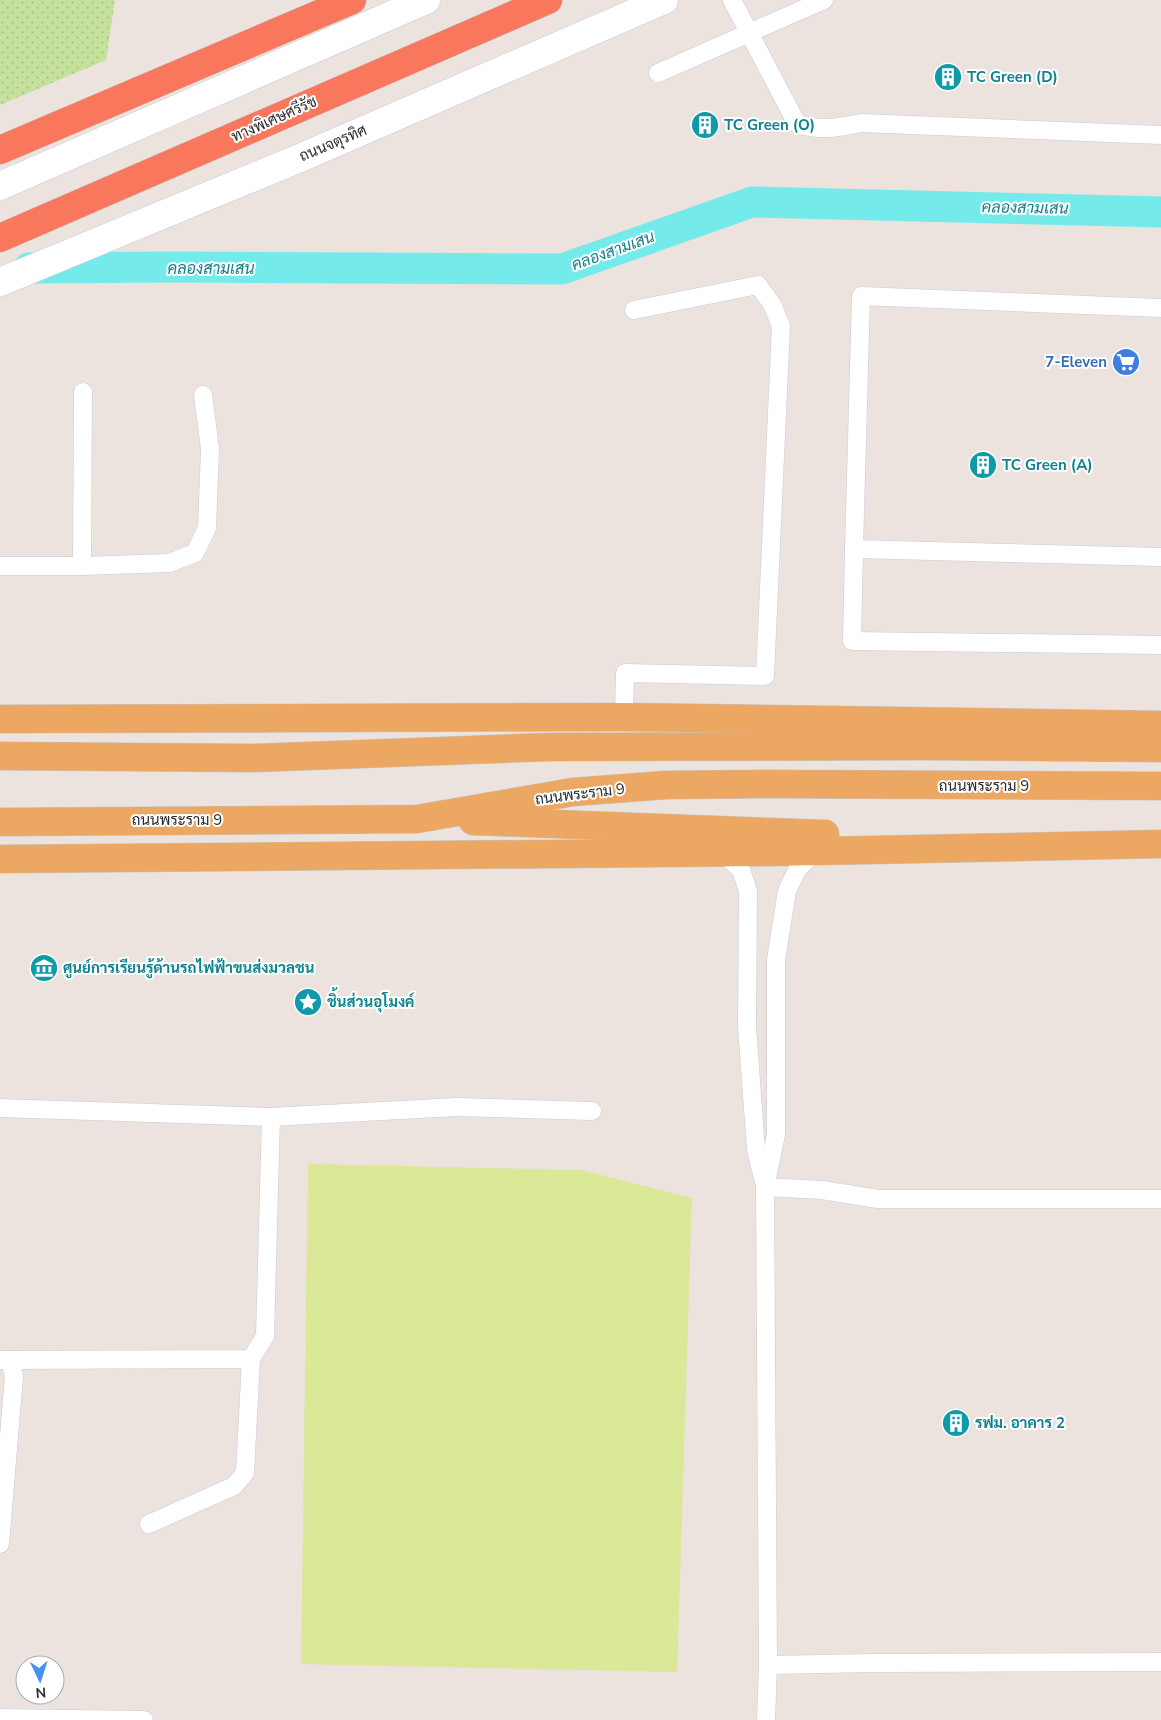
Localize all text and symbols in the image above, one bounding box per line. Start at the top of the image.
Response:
building icon: TC Green (D) [933,62,963,92]
place label: TC Green (D) [967,67,1058,87]
street label: ทางพิเศษศรีรัช [228,91,320,147]
building icon: TC Green (O) [690,110,720,140]
place label: TC Green (O) [724,115,815,135]
street label: ถนนจตุรทิศ [296,120,370,167]
water label: คลองสามเสน [981,196,1069,220]
water label: คลองสามเสน [568,226,658,276]
water label: คลองสามเสน [168,258,254,280]
supermarket icon: 7-Eleven [1111,347,1141,377]
place label: 7-Eleven [1045,352,1107,372]
building icon: TC Green (A) [968,450,998,480]
place label: TC Green (A) [1002,455,1093,475]
street label: ถนนพระราม 9 [939,776,1029,796]
street label: ถนนพระราม 9 [534,779,626,809]
street label: ถนนพระราม 9 [132,810,222,830]
museum icon: ศูนย์การเรียนรู้ด้านรถไฟฟ้าขนส่งมวลชน [29,953,59,983]
place label: ศูนย์การเรียนรู้ด้านรถไฟฟ้าขนส่งมวลชน [63,958,315,979]
place icon: ชิ้นส่วนอุโมงค์ [293,987,323,1017]
place label: ชิ้นส่วนอุโมงค์ [327,987,415,1013]
building icon: รฟม. อาคาร 2 [941,1408,971,1438]
place label: รฟม. อาคาร 2 [975,1413,1065,1433]
north arrow [15,1655,65,1705]
text: N [35,1683,47,1702]

